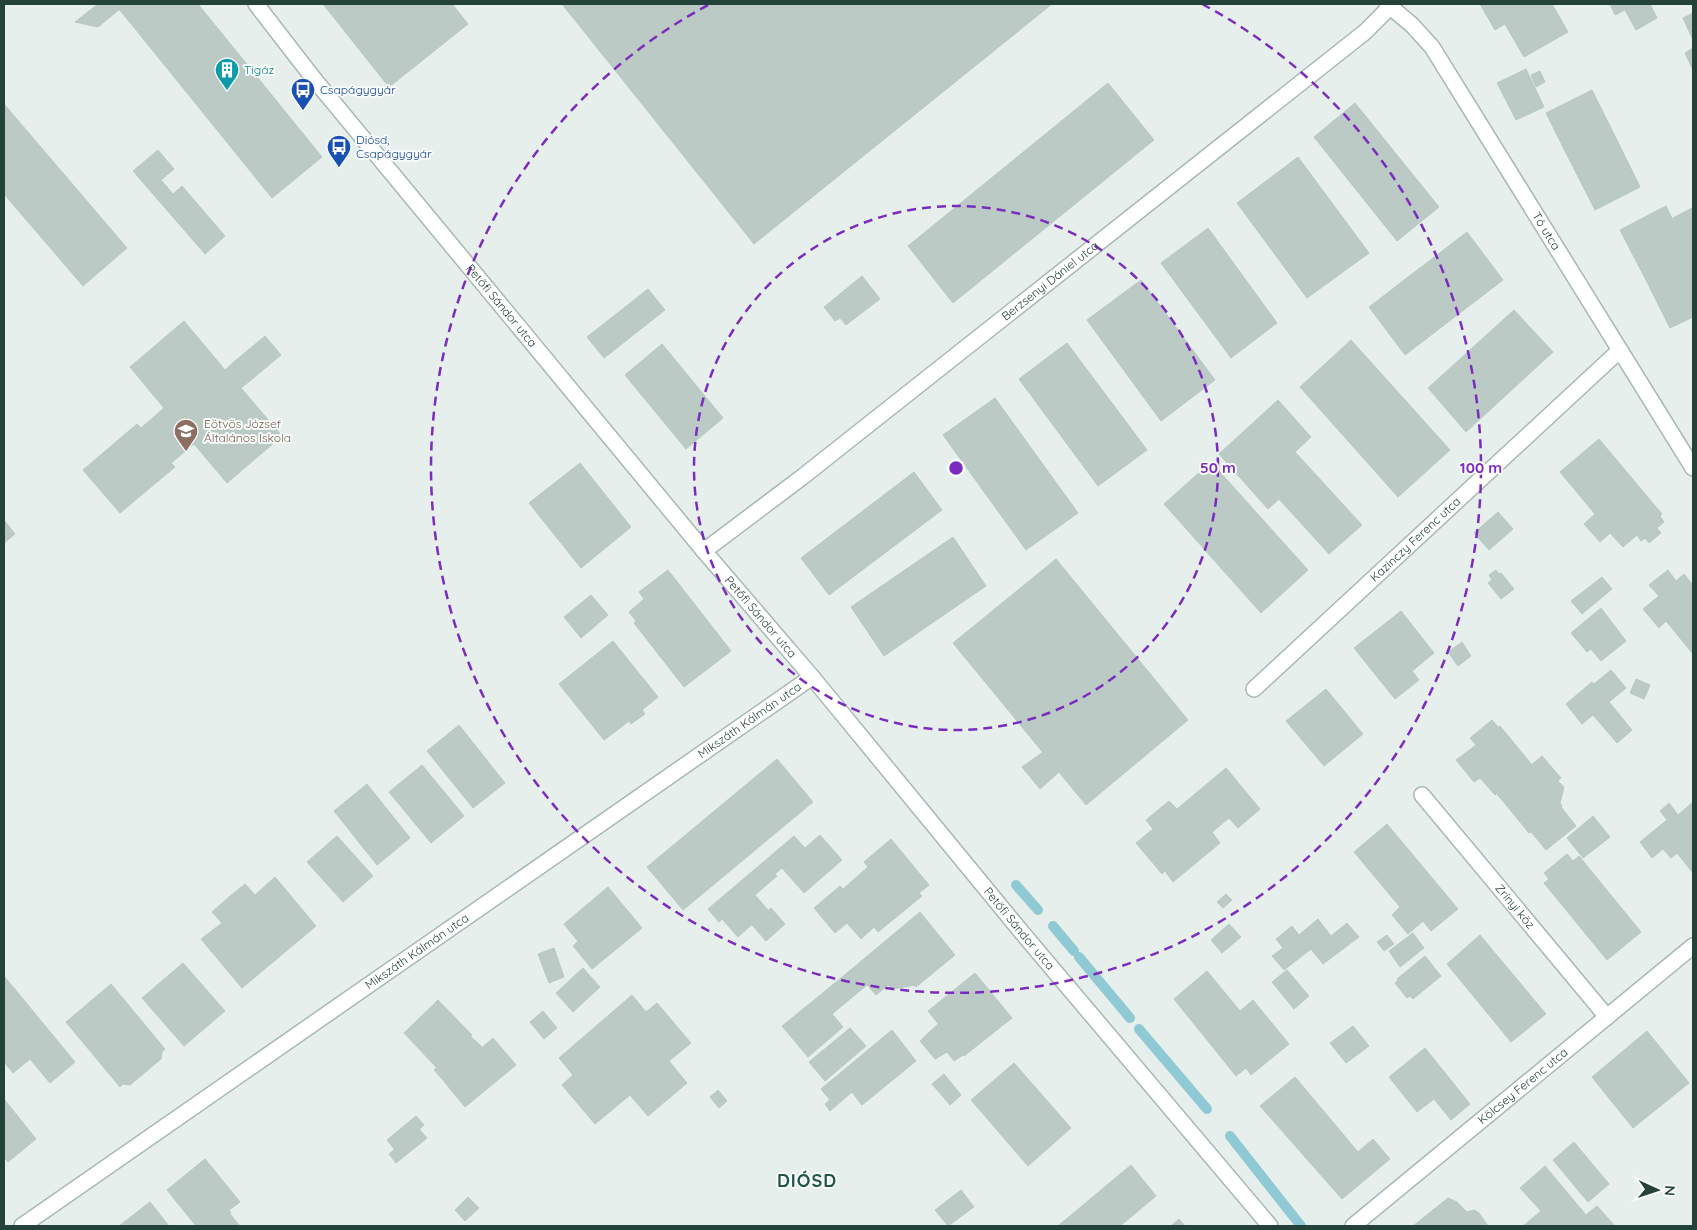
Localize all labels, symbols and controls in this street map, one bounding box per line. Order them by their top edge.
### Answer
building icon: Tigáz [214,57,240,91]
place label: Tigáz [244,62,275,77]
bus stop icon: Csapágygyár [290,77,316,111]
place label: Csapágygyár [320,82,396,97]
place label: Diósd, Csapágygyár [356,132,432,161]
bus stop icon: Diósd, Csapágygyár [326,134,352,168]
street label: Tó utca [1529,209,1564,253]
street label: Berzsenyi Dániel utca [998,238,1101,324]
street label: Petőfi Sándor utca [463,261,540,350]
place label: Eötvös József Általános Iskola [204,416,291,445]
school or university icon: Eötvös József Általános Iskola [173,418,199,452]
text: 50 m [1200,458,1236,477]
text: 100 m [1460,458,1502,477]
centre of rings [947,459,965,477]
street label: Kazinczy Ferenc utca [1367,494,1463,585]
street label: Petőfi Sándor utca [722,573,800,661]
street label: Mikszáth Kálmán utca [695,679,804,761]
street label: Zrínyi köz [1492,881,1538,932]
street label: Petőfi Sándor utca [981,884,1058,973]
street label: Mikszáth Kálmán utca [362,910,471,992]
street label: Kölcsey Ferenc utca [1474,1044,1571,1127]
north arrow [1632,1165,1682,1215]
district label: DIÓSD [777,1169,837,1192]
text: N [1661,1185,1679,1196]

